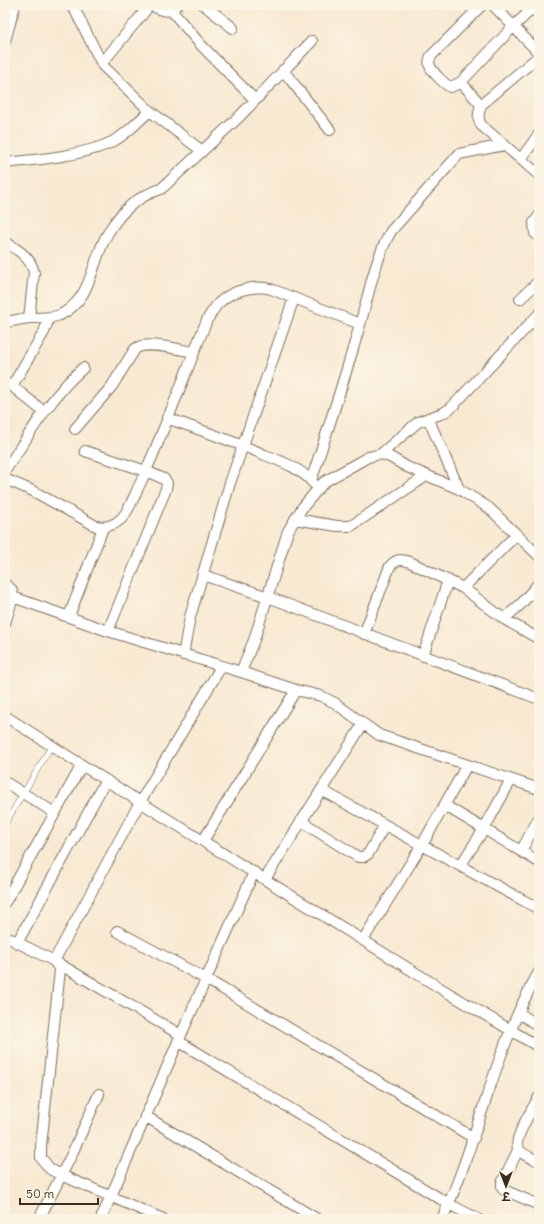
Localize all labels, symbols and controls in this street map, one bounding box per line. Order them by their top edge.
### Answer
north arrow [486,1166,526,1206]
scale bar [20,1180,98,1206]
text: 50 m [26,1186,55,1201]
text: उ [501,1189,511,1203]

